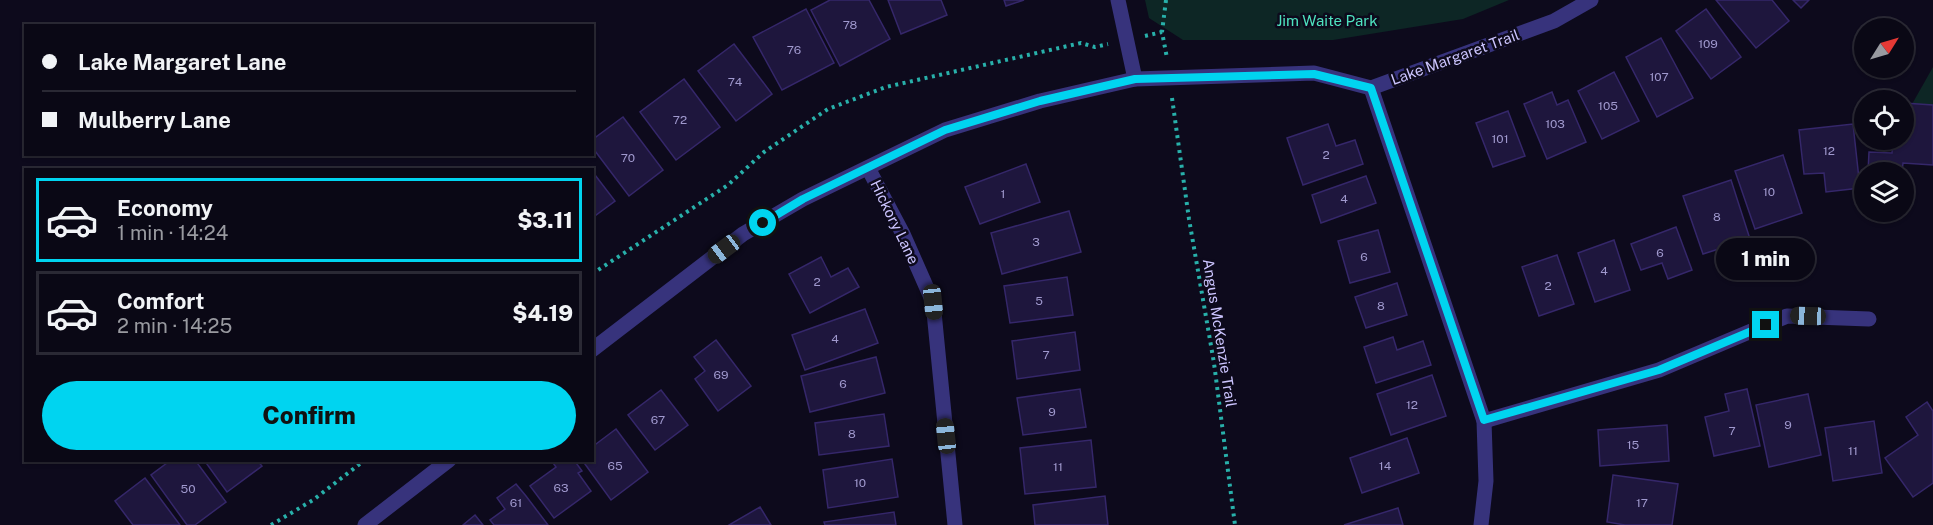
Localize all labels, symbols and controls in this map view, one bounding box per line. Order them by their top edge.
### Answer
park label: Jim Waite Park [1276,12,1378,29]
house number: 78 [843,18,858,32]
north arrow [1854,18,1914,78]
map controls [1854,18,1914,222]
street label: Lake Margaret Trail [1388,26,1522,88]
house number: 109 [1698,37,1718,51]
house number: 76 [787,43,801,57]
text: Lake Margaret Lane [78,49,286,75]
house number: 107 [1649,70,1669,84]
house number: 74 [728,75,743,89]
button: locate [1854,90,1914,150]
house number: 105 [1598,99,1618,113]
text: Mulberry Lane [78,107,231,133]
house number: 72 [673,113,687,127]
house number: 103 [1545,117,1565,131]
house number: 101 [1491,132,1509,146]
house number: 12 [1823,144,1835,158]
house number: 2 [1322,148,1330,162]
house number: 70 [621,151,635,165]
button: layers [1854,162,1914,222]
street label: Hickory Lane [867,177,923,267]
house number: 10 [1763,185,1775,199]
house number: 1 [1001,187,1005,201]
house number: 4 [1340,192,1348,206]
icon: car [45,193,99,247]
text: Economy [117,195,213,221]
text: $3.11 [517,207,573,233]
route start [749,209,776,236]
house number: 8 [1713,210,1721,224]
text: 1 min · 14:24 [117,221,228,245]
car [704,231,744,267]
house number: 3 [1032,235,1040,249]
callout: 1 min [1716,238,1816,280]
house number: 6 [1656,246,1664,260]
text: 1 min [1741,247,1790,271]
house number: 6 [1360,250,1368,264]
street label: Angus McKenzie Trail [1200,258,1240,408]
house number: 4 [1600,264,1608,278]
house number: 2 [813,275,821,289]
house number: 2 [1544,279,1552,293]
car [922,283,944,321]
icon: car [45,286,99,340]
text: Comfort [117,288,204,314]
house number: 5 [1035,294,1043,308]
house number: 8 [1377,299,1385,313]
text: $4.19 [512,300,573,326]
car [1790,306,1826,326]
route end [1752,311,1779,338]
text: 2 min · 14:25 [117,314,232,338]
house number: 4 [831,332,839,346]
house number: 7 [1042,348,1050,362]
house number: 69 [714,368,728,382]
house number: 6 [839,377,847,391]
button: Confirm [42,381,576,450]
house number: 12 [1406,398,1418,412]
house number: 9 [1048,405,1056,419]
house number: 67 [651,413,665,427]
car [935,417,957,455]
house number: 9 [1784,418,1792,432]
house number: 7 [1728,424,1736,438]
house number: 8 [848,427,856,441]
house number: 15 [1627,438,1640,452]
house number: 11 [1848,444,1858,458]
house number: 65 [607,459,623,473]
house number: 14 [1379,459,1392,473]
house number: 11 [1053,460,1063,474]
house number: 10 [854,476,866,490]
house number: 63 [554,481,568,495]
house number: 50 [180,482,196,496]
house number: 61 [510,496,522,510]
house number: 17 [1636,496,1648,510]

